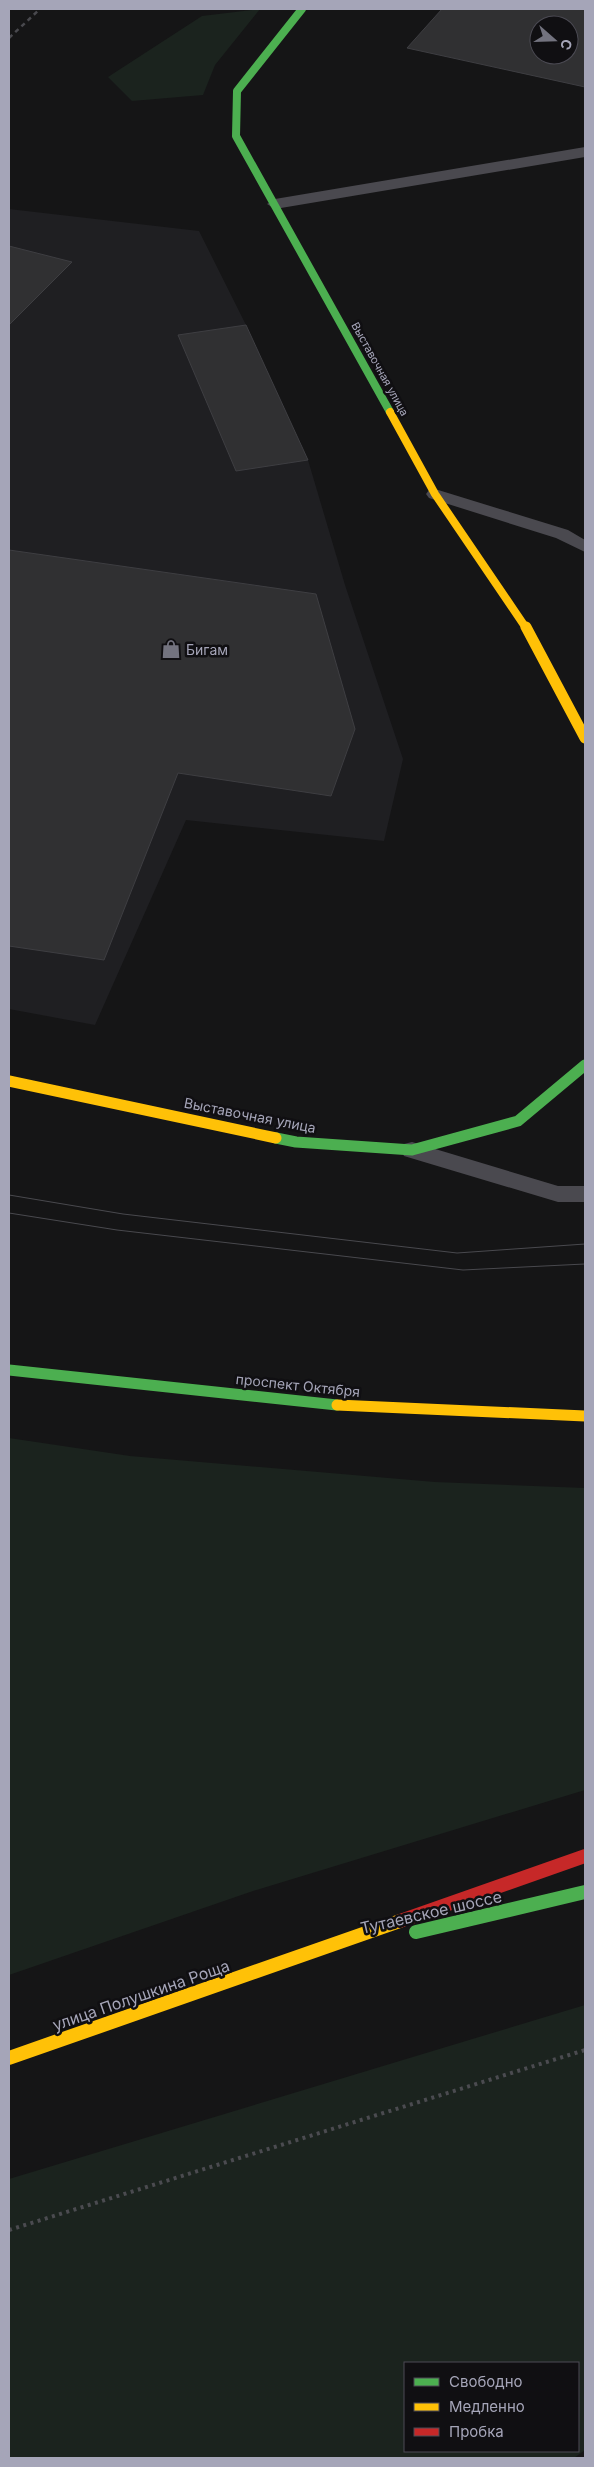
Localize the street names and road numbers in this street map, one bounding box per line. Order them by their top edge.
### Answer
street label: Выставочная улица [348,320,412,418]
street label: Выставочная улица [183,1094,317,1136]
street label: проспект Октября [235,1370,361,1400]
street label: Тутаевское шоссе [358,1886,504,1938]
street label: улица Полушкина Роща [50,1955,232,2035]

